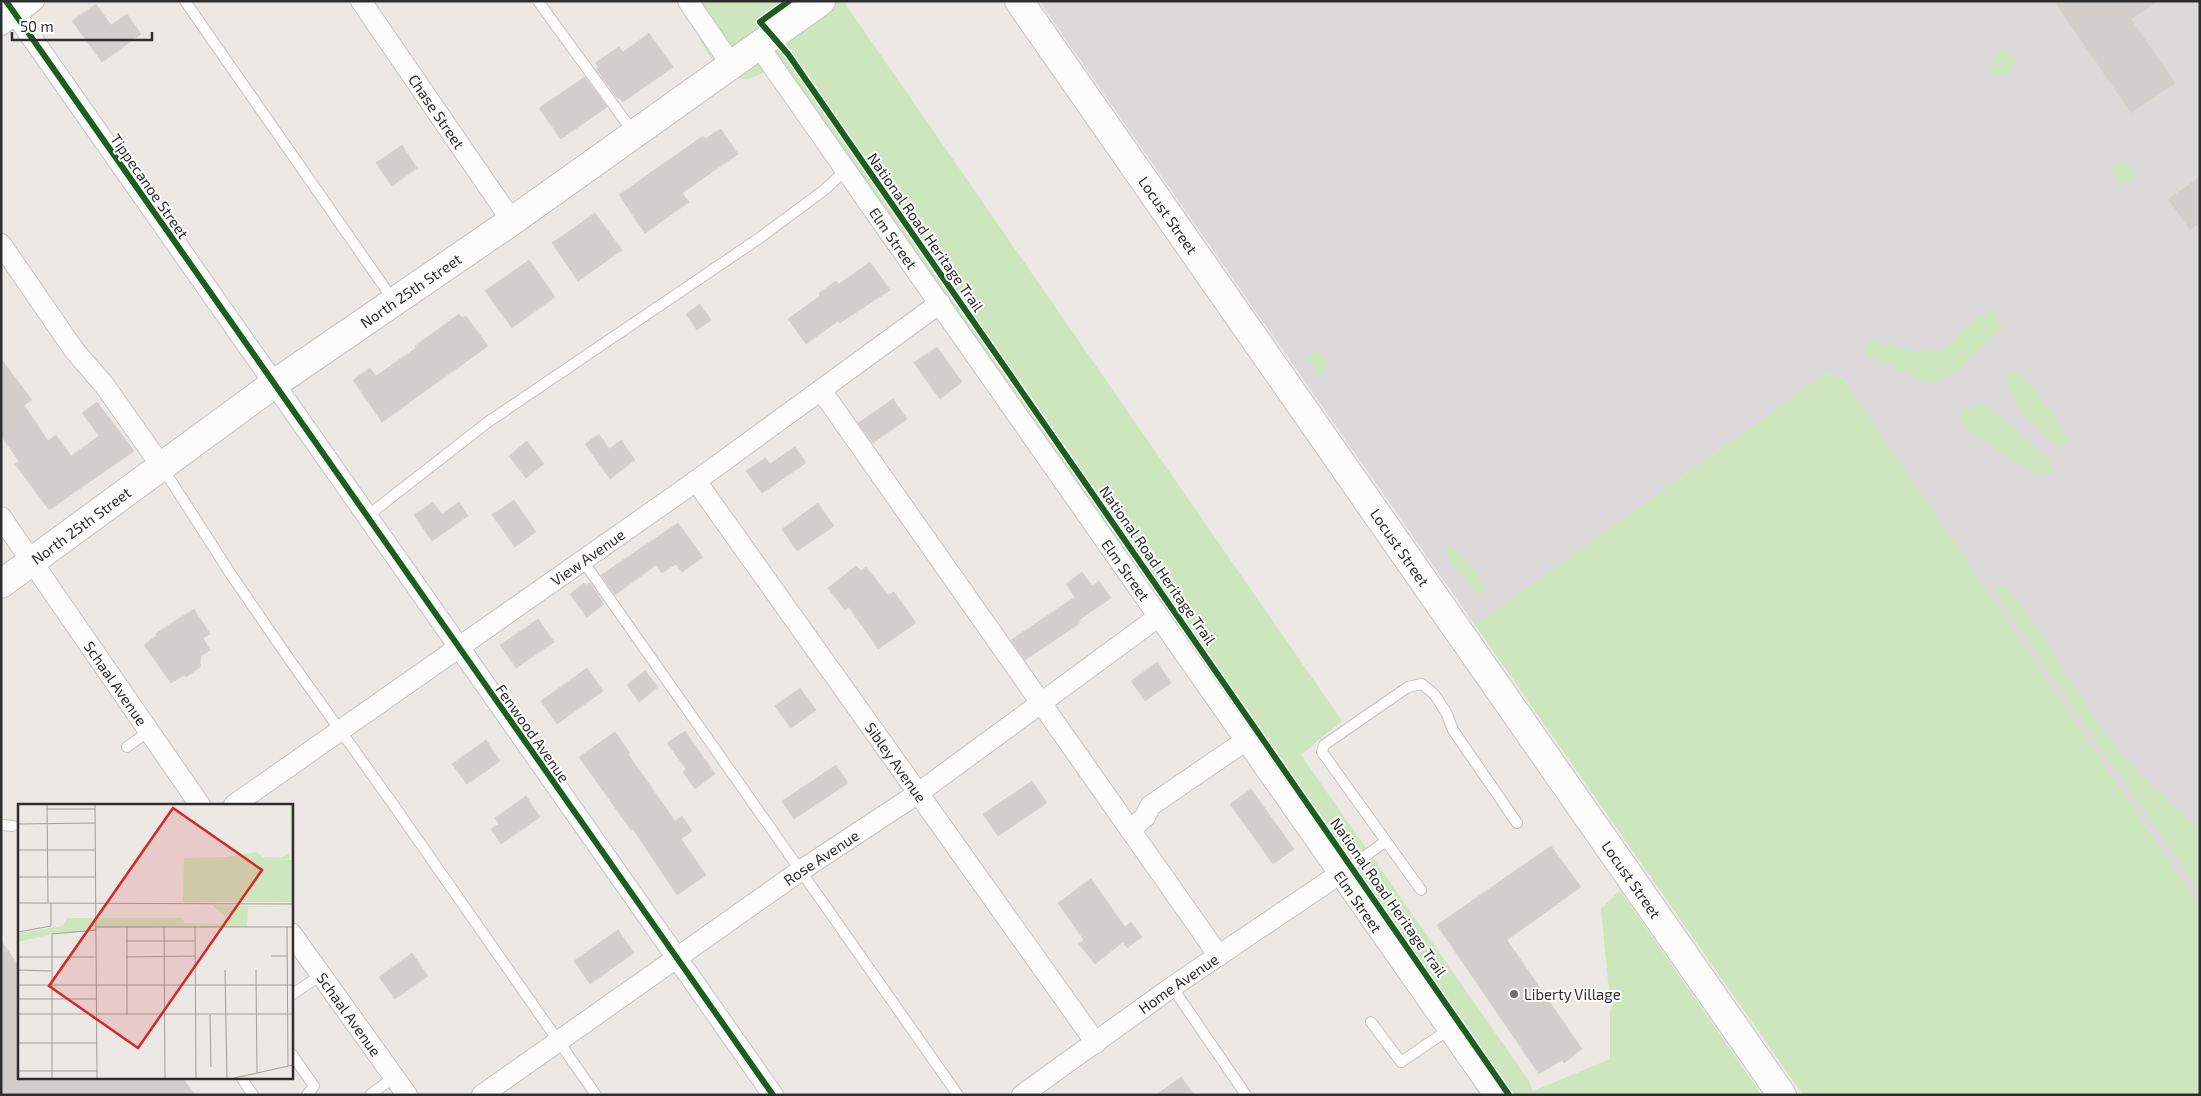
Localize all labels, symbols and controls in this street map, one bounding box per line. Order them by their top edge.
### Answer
scale bar [12,10,152,42]
text: 50 m [20,17,54,35]
street label: Chase Street [405,71,469,152]
street label: Tippecanoe Street [107,130,193,242]
street label: National Road Heritage Trail [864,149,988,315]
street label: Locust Street [1135,173,1202,258]
street label: Elm Street [866,204,921,273]
street label: North 25th Street [356,249,465,331]
street label: National Road Heritage Trail [1096,482,1220,648]
street label: North 25th Street [28,483,134,568]
street label: Locust Street [1367,505,1433,590]
street label: View Avenue [547,525,628,589]
street label: Elm Street [1098,536,1154,604]
street label: Schaal Avenue [80,638,151,729]
street label: Fenwood Avenue [492,680,574,786]
street label: Sibley Avenue [861,719,931,806]
inset map [18,804,292,1078]
street label: National Road Heritage Trail [1327,814,1451,980]
street label: Rose Avenue [780,826,862,889]
street label: Locust Street [1598,837,1665,922]
street label: Elm Street [1331,867,1386,936]
street label: Home Avenue [1135,950,1222,1017]
street label: Schaal Avenue [313,969,385,1060]
place label: Liberty Village [1524,985,1621,1003]
marker: Liberty Village [1508,988,1520,1000]

